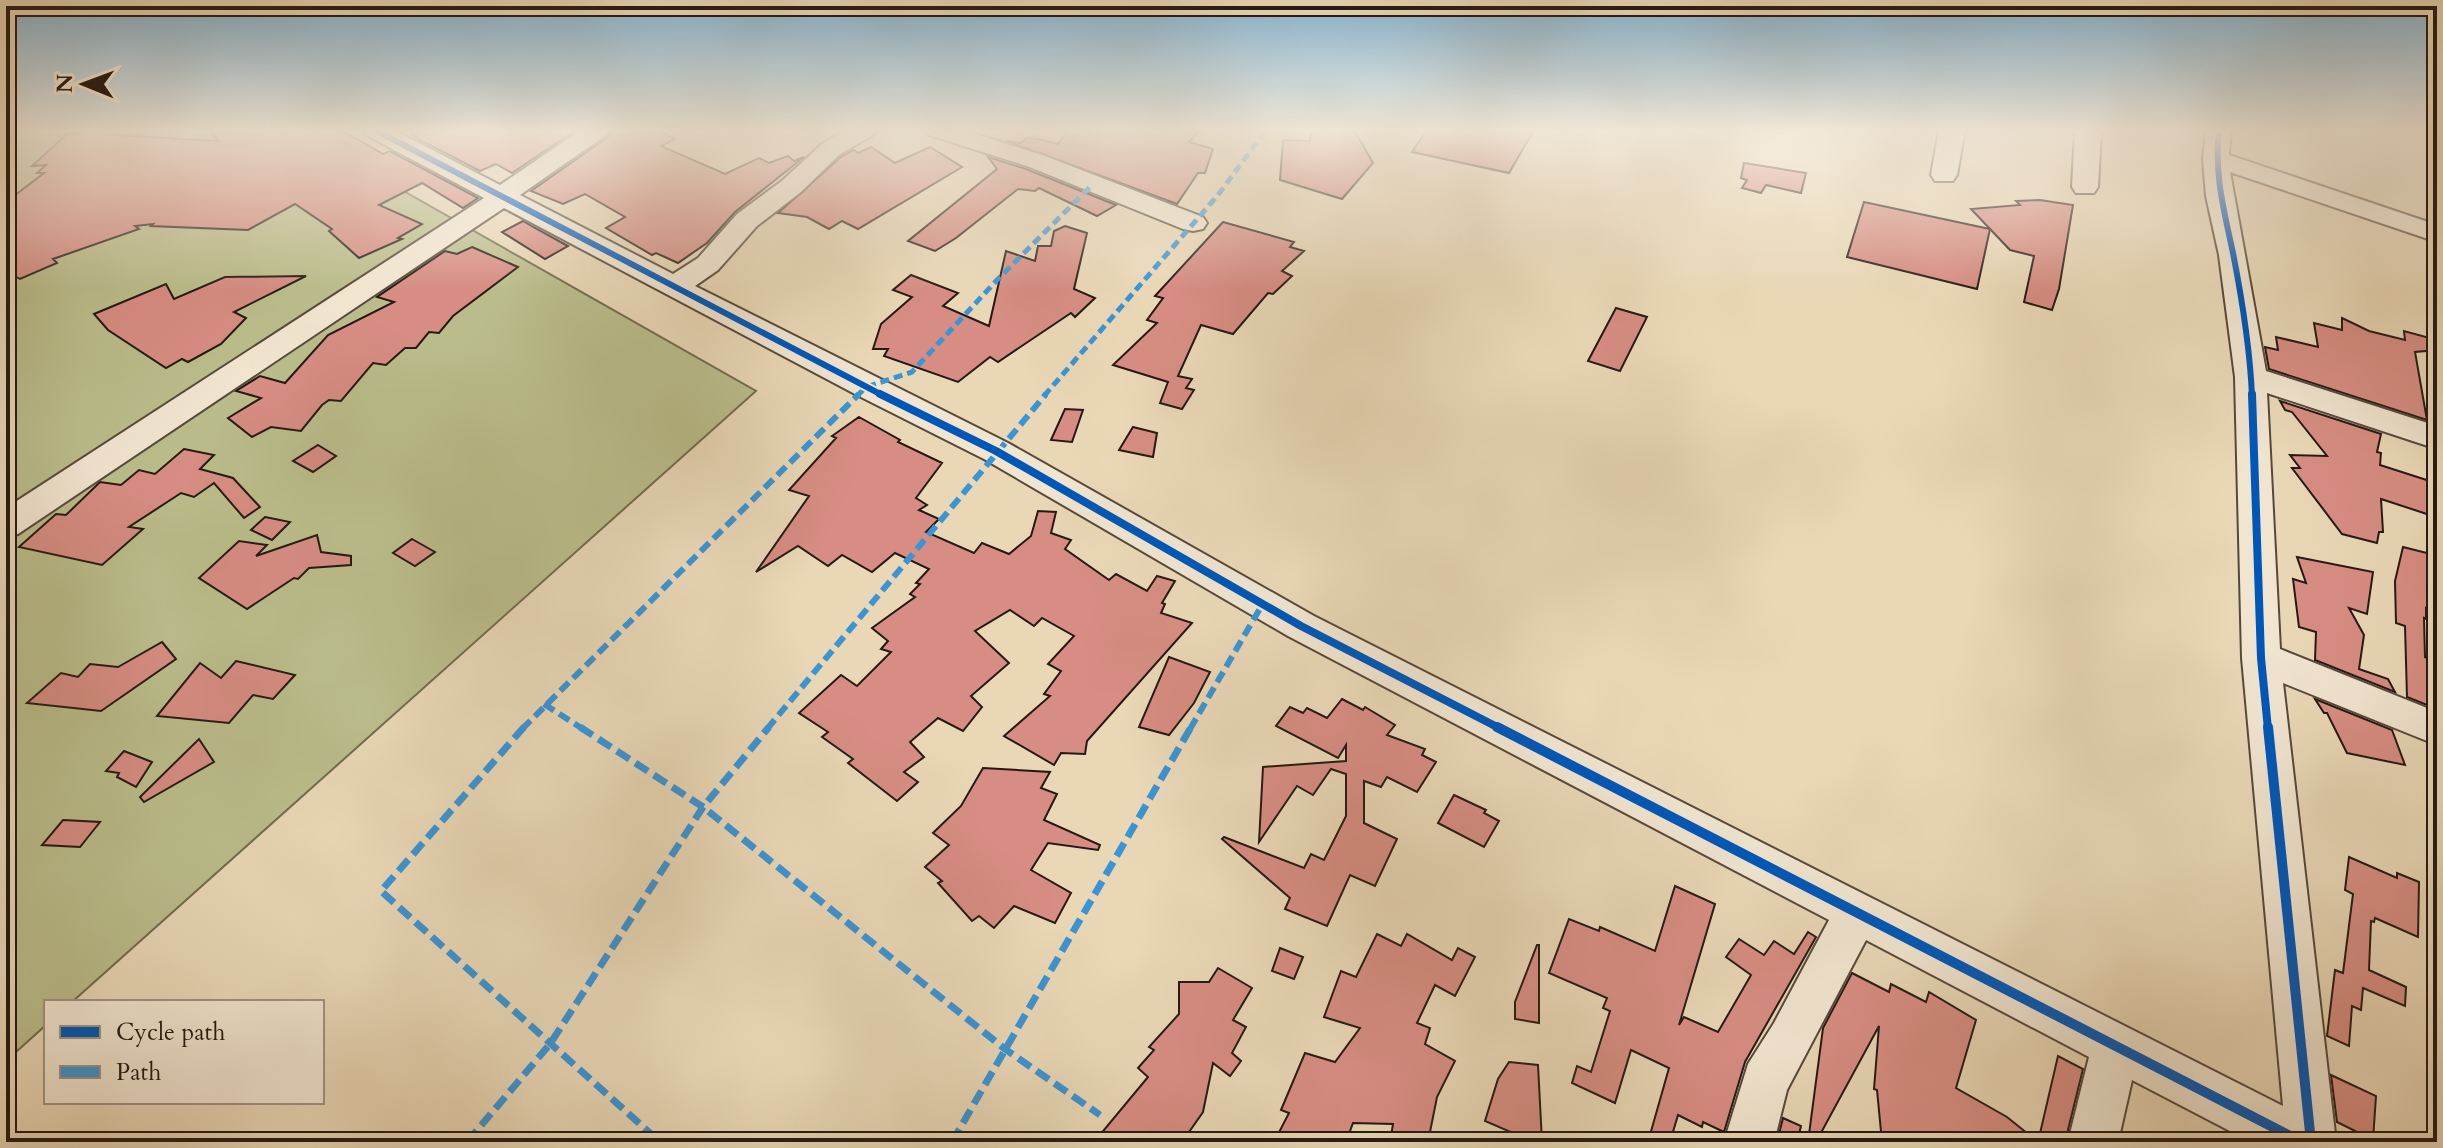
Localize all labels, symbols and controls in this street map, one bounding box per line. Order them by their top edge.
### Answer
north arrow [44,44,124,124]
text: N [50,74,80,93]
legend [44,1000,324,1104]
text: Cycle path [116,1016,225,1049]
text: Path [116,1056,161,1089]

